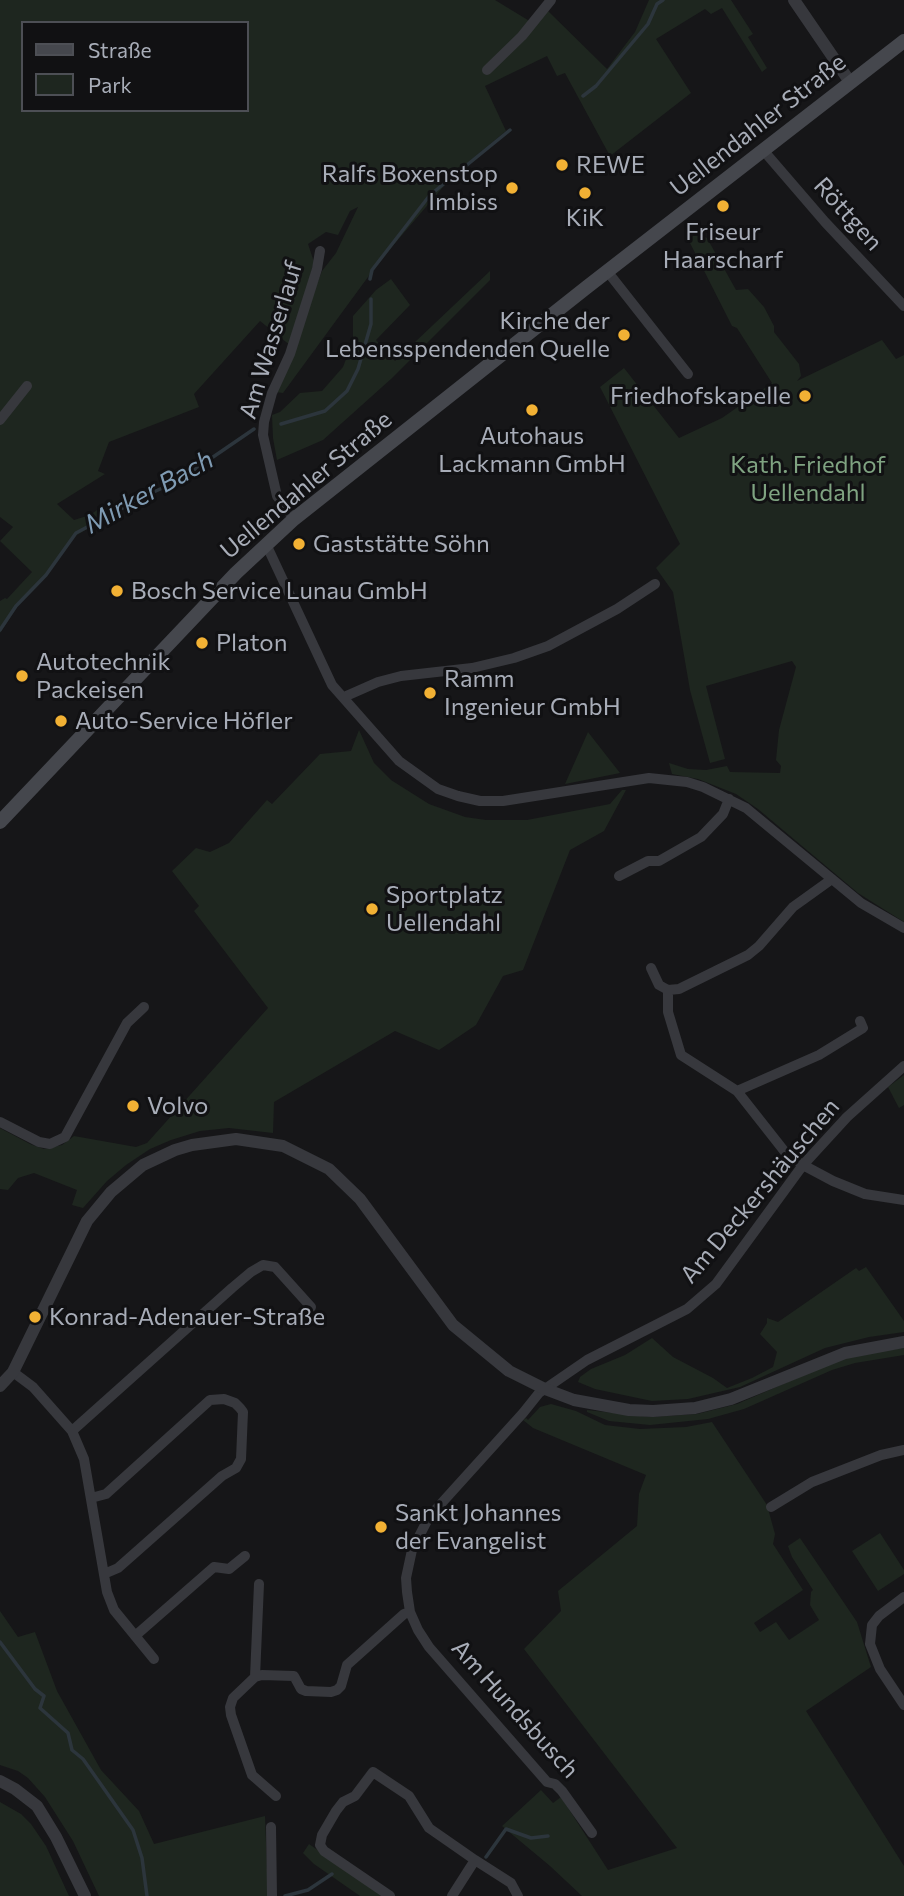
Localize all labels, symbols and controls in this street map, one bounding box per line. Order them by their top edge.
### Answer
legend [21,21,248,112]
text: Straße [88,37,152,62]
street label: Uellendahler Straße [665,48,851,202]
text: Park [88,72,132,97]
place label: REWE [576,151,645,179]
marker: REWE [554,157,570,173]
place label: Ralfs Boxenstop Imbiss [322,160,498,216]
street label: Röttgen [808,172,888,256]
marker: Ralfs Boxenstop Imbiss [504,180,520,196]
marker: KiK [577,185,593,201]
marker: Friseur Haarscharf [715,198,731,214]
place label: KiK [566,204,604,232]
place label: Friseur Haarscharf [663,218,783,274]
street label: Am Wasserlauf [233,258,309,422]
place label: Kirche der Lebensspendenden Quelle [325,307,610,363]
marker: Kirche der Lebensspendenden Quelle [616,327,632,343]
place label: Friedhofskapelle [610,382,791,410]
marker: Friedhofskapelle [797,388,813,404]
marker: Autohaus Lackmann GmbH [524,402,540,418]
street label: Uellendahler Straße [215,405,397,565]
place label: Autohaus Lackmann GmbH [438,422,626,478]
water label: Mirker Bach [79,444,219,540]
park label: Kath. Friedhof Uellendahl [730,451,886,507]
place label: Gaststätte Söhn [313,530,490,558]
marker: Gaststätte Söhn [291,536,307,552]
place label: Bosch Service Lunau GmbH [131,577,428,605]
marker: Bosch Service Lunau GmbH [109,583,125,599]
place label: Platon [216,629,287,657]
marker: Platon [194,635,210,651]
place label: Autotechnik Packeisen [36,648,170,704]
place label: Ramm Ingenieur GmbH [444,665,621,721]
marker: Autotechnik Packeisen [14,668,30,684]
marker: Ramm Ingenieur GmbH [422,685,438,701]
place label: Auto-Service Höfler [75,707,293,735]
marker: Auto-Service Höfler [53,713,69,729]
place label: Sportplatz Uellendahl [386,881,503,937]
marker: Sportplatz Uellendahl [364,901,380,917]
place label: Volvo [147,1092,208,1120]
street label: Am Deckershäuschen [674,1093,846,1289]
marker: Volvo [125,1098,141,1114]
place label: Konrad-Adenauer-Straße [49,1303,325,1331]
marker: Konrad-Adenauer-Straße [27,1309,43,1325]
place label: Sankt Johannes der Evangelist [395,1499,562,1555]
marker: Sankt Johannes der Evangelist [373,1519,389,1535]
street label: Am Hundsbusch [445,1634,585,1784]

